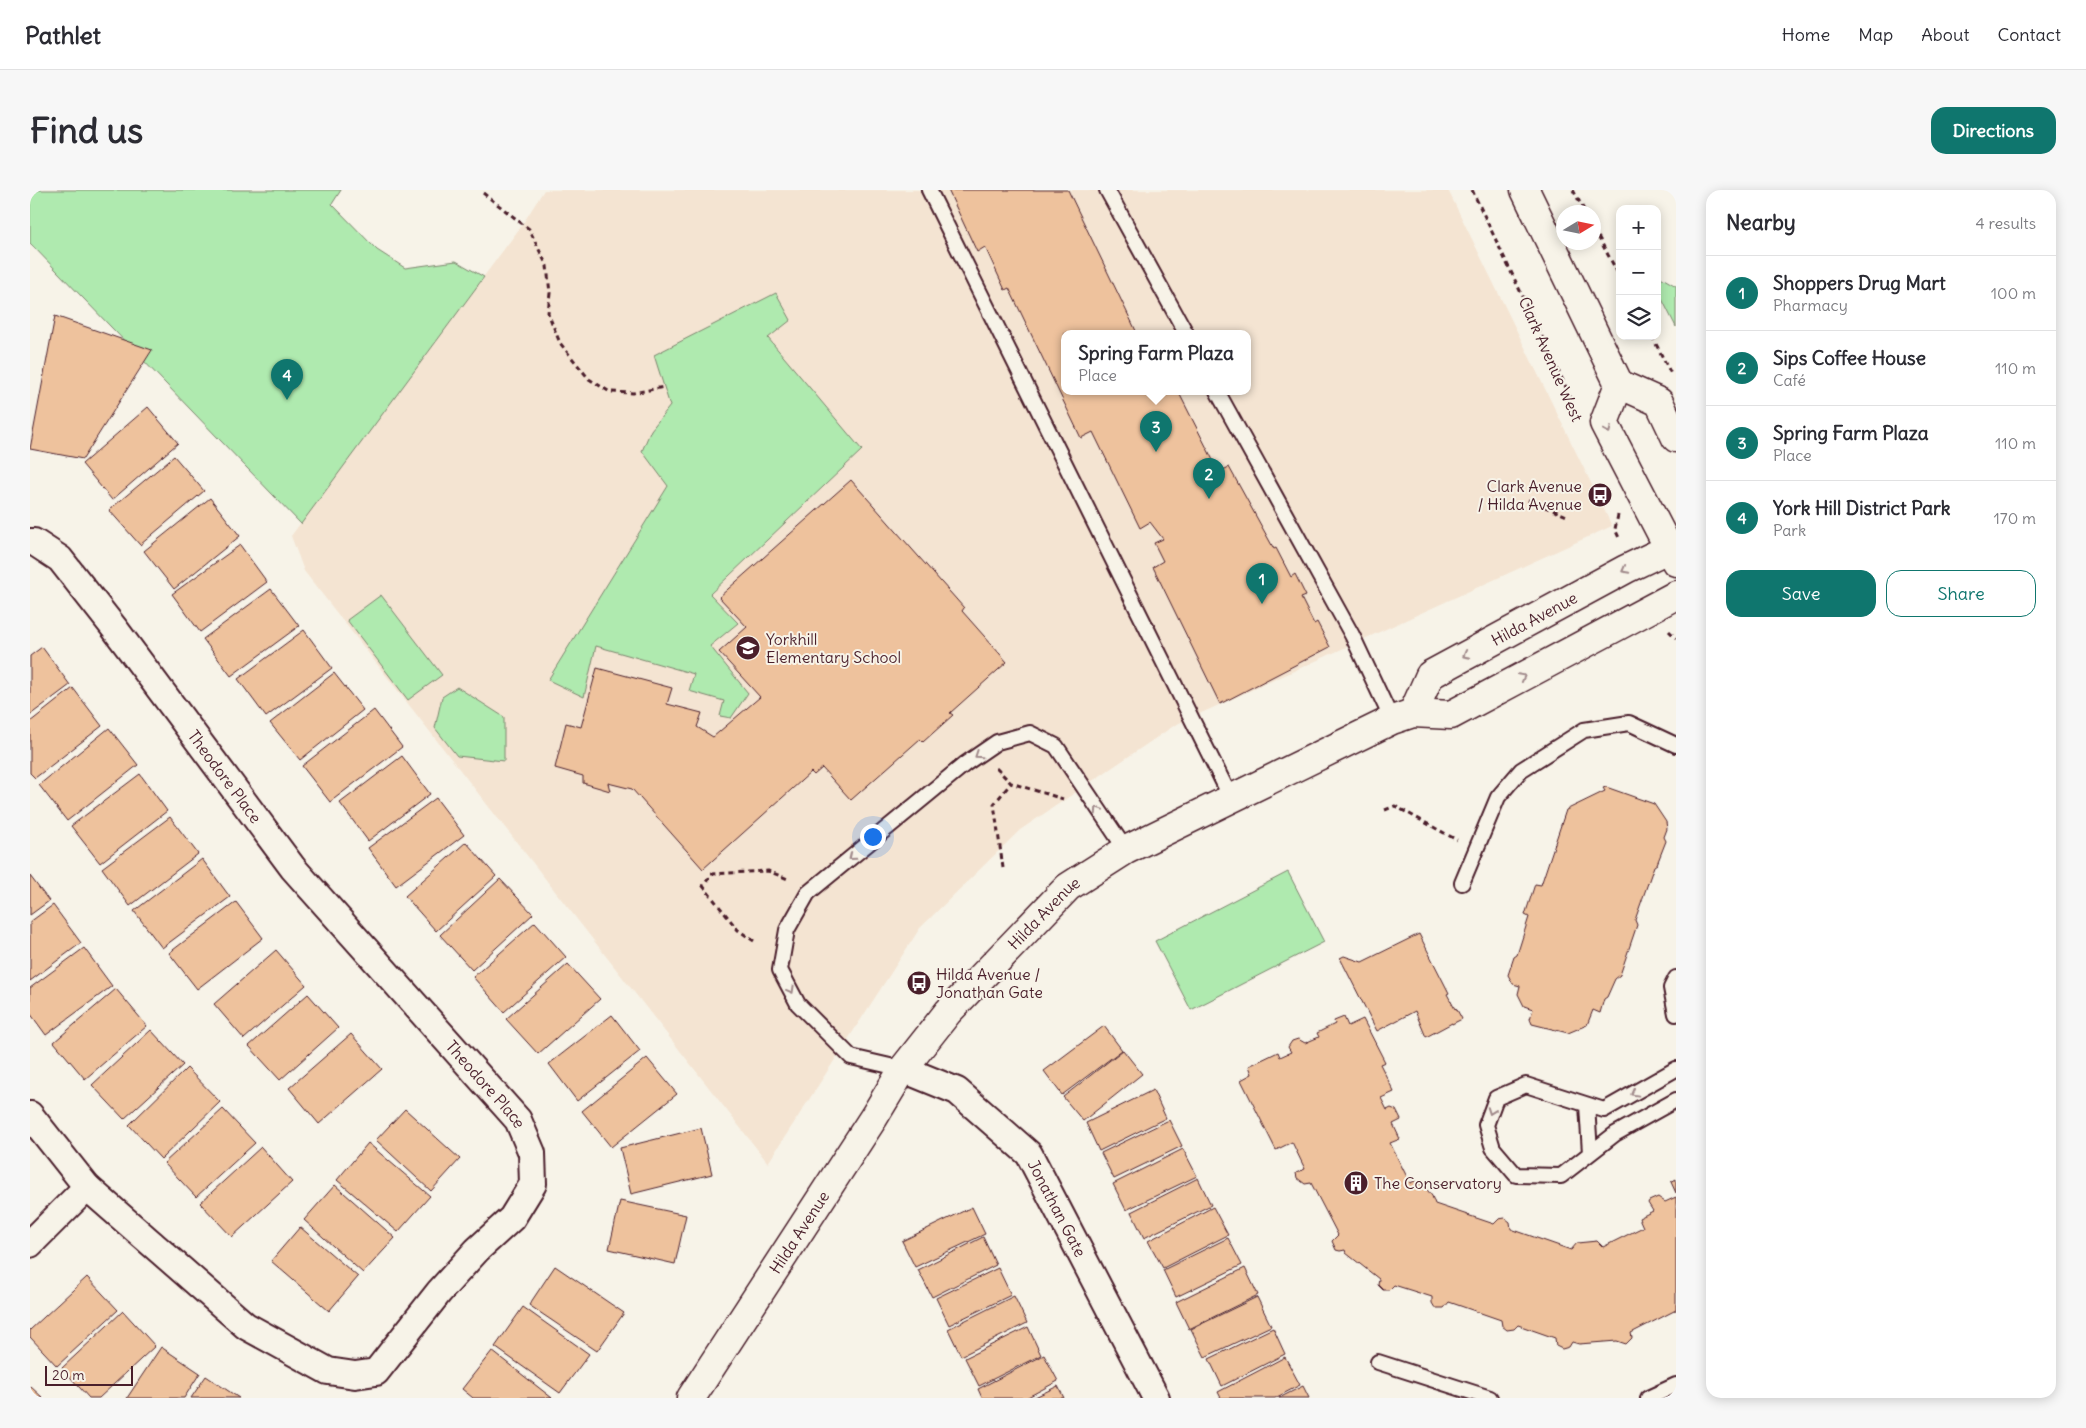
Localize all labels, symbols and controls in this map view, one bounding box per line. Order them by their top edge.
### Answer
text: Pathlet [25,20,101,50]
text: Home [1782,23,1830,46]
text: Map [1858,23,1893,46]
text: About [1921,23,1969,46]
text: Contact [1997,23,2061,46]
button: Directions [1931,107,2056,154]
text: Find us [30,108,143,152]
north arrow [1556,205,1601,250]
map controls [1616,205,1661,340]
button: + [1616,205,1661,250]
text: Nearby [1726,209,1796,236]
text: 4 results [1975,213,2036,233]
button: − [1616,250,1661,295]
text: Shoppers Drug Mart [1773,271,1946,295]
text: 1 [1739,283,1745,303]
text: 100 m [1991,283,2036,303]
street label: Clark Avenue West [1515,294,1588,425]
button: layers [1616,295,1661,340]
text: Pharmacy [1773,295,1848,315]
popup [1061,330,1251,395]
text: Spring Farm Plaza [1078,341,1234,365]
text: Sips Coffee House [1773,346,1926,370]
text: 2 [1738,358,1746,378]
text: 110 m [1995,358,2036,378]
pin: 4 [271,359,303,400]
text: Place [1078,365,1117,385]
text: Café [1773,370,1806,390]
pin: 3 [1140,411,1172,452]
text: Spring Farm Plaza [1773,421,1929,445]
one-way arrow [1601,424,1611,433]
text: 3 [1737,433,1747,453]
text: 110 m [1995,433,2036,453]
text: Place [1773,445,1812,465]
pin: 2 [1193,458,1225,499]
place label: Clark Avenue / Hilda Avenue [1478,476,1582,514]
bus stop icon: Clark Avenue / Hilda Avenue [1587,482,1613,508]
text: York Hill District Park [1773,496,1950,520]
text: 4 [1737,508,1747,528]
text: 170 m [1993,508,2036,528]
text: Park [1773,520,1806,540]
pin: 1 [1246,563,1278,604]
one-way arrow [1621,564,1630,574]
button: Save [1726,570,1876,617]
button: Share [1886,570,2036,617]
street label: Hilda Avenue [1488,587,1581,650]
place label: Yorkhill Elementary School [766,629,901,667]
school or university icon: Yorkhill Elementary School [735,635,761,661]
one-way arrow [1463,649,1472,659]
one-way arrow [1517,673,1526,683]
street label: Theodore Place [184,726,266,827]
one-way arrow [974,749,984,758]
one-way arrow [1095,806,1104,815]
your location [860,824,886,850]
one-way arrow [848,852,857,861]
street label: Hilda Avenue [1004,872,1084,954]
place label: Hilda Avenue / Jonathan Gate [936,964,1043,1002]
bus stop icon: Hilda Avenue / Jonathan Gate [906,970,932,996]
one-way arrow [785,985,795,994]
street label: Theodore Place [442,1036,530,1131]
one-way arrow [1630,1087,1639,1097]
one-way arrow [1487,1106,1497,1115]
street label: Jonathan Gate [1024,1156,1091,1260]
building icon: The Conservatory [1343,1170,1369,1196]
place label: The Conservatory [1374,1173,1502,1193]
street label: Hilda Avenue [765,1187,833,1277]
scale bar [45,1363,132,1386]
text: 20 m [52,1366,85,1384]

